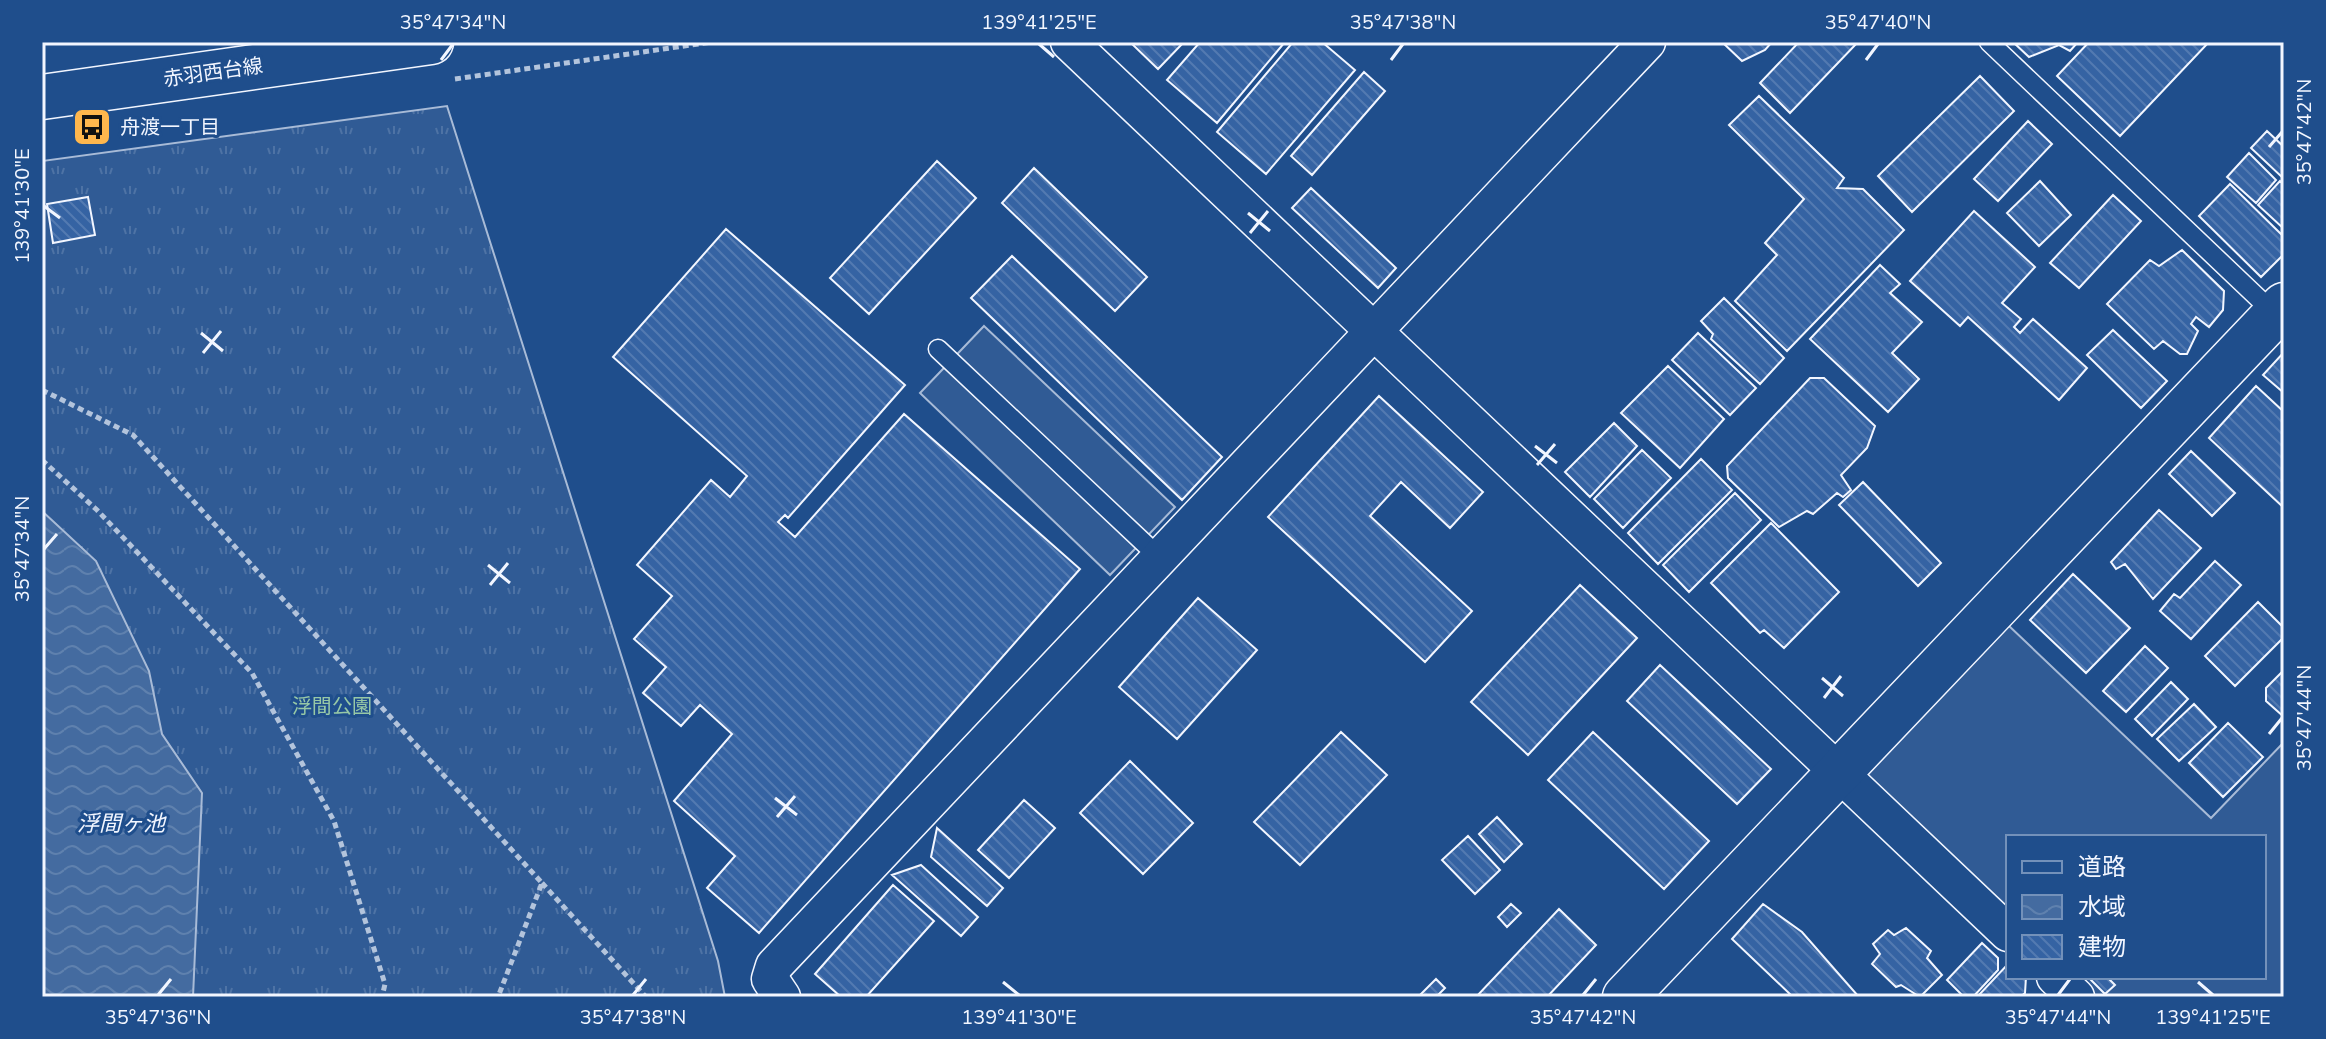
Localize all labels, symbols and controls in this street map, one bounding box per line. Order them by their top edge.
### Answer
text: 35°47'34"N [400,9,506,36]
text: 139°41'25"E [981,9,1097,36]
text: 35°47'38"N [1350,9,1456,36]
text: 35°47'40"N [1825,9,1931,36]
street label: 赤羽西台線 [162,52,264,93]
text: 35°47'42"N [2291,79,2318,185]
bus stop icon: 舟渡一丁目 [71,106,113,148]
place label: 舟渡一丁目 [120,114,220,141]
text: 139°41'30"E [9,148,36,264]
text: 35°47'34"N [9,496,36,602]
text: 35°47'44"N [2291,665,2318,771]
park label: 浮間公園 [292,693,372,720]
water label: 浮間ヶ池 [77,809,167,839]
legend [2006,835,2266,979]
text: 道路 [2078,851,2126,883]
text: 水域 [2078,891,2126,923]
text: 建物 [2078,931,2126,963]
text: 35°47'36"N [105,1004,211,1031]
text: 35°47'38"N [580,1004,686,1031]
text: 139°41'30"E [961,1004,1077,1031]
text: 35°47'42"N [1530,1004,1636,1031]
text: 35°47'44"N [2005,1004,2111,1031]
text: 139°41'25"E [2155,1004,2271,1031]

